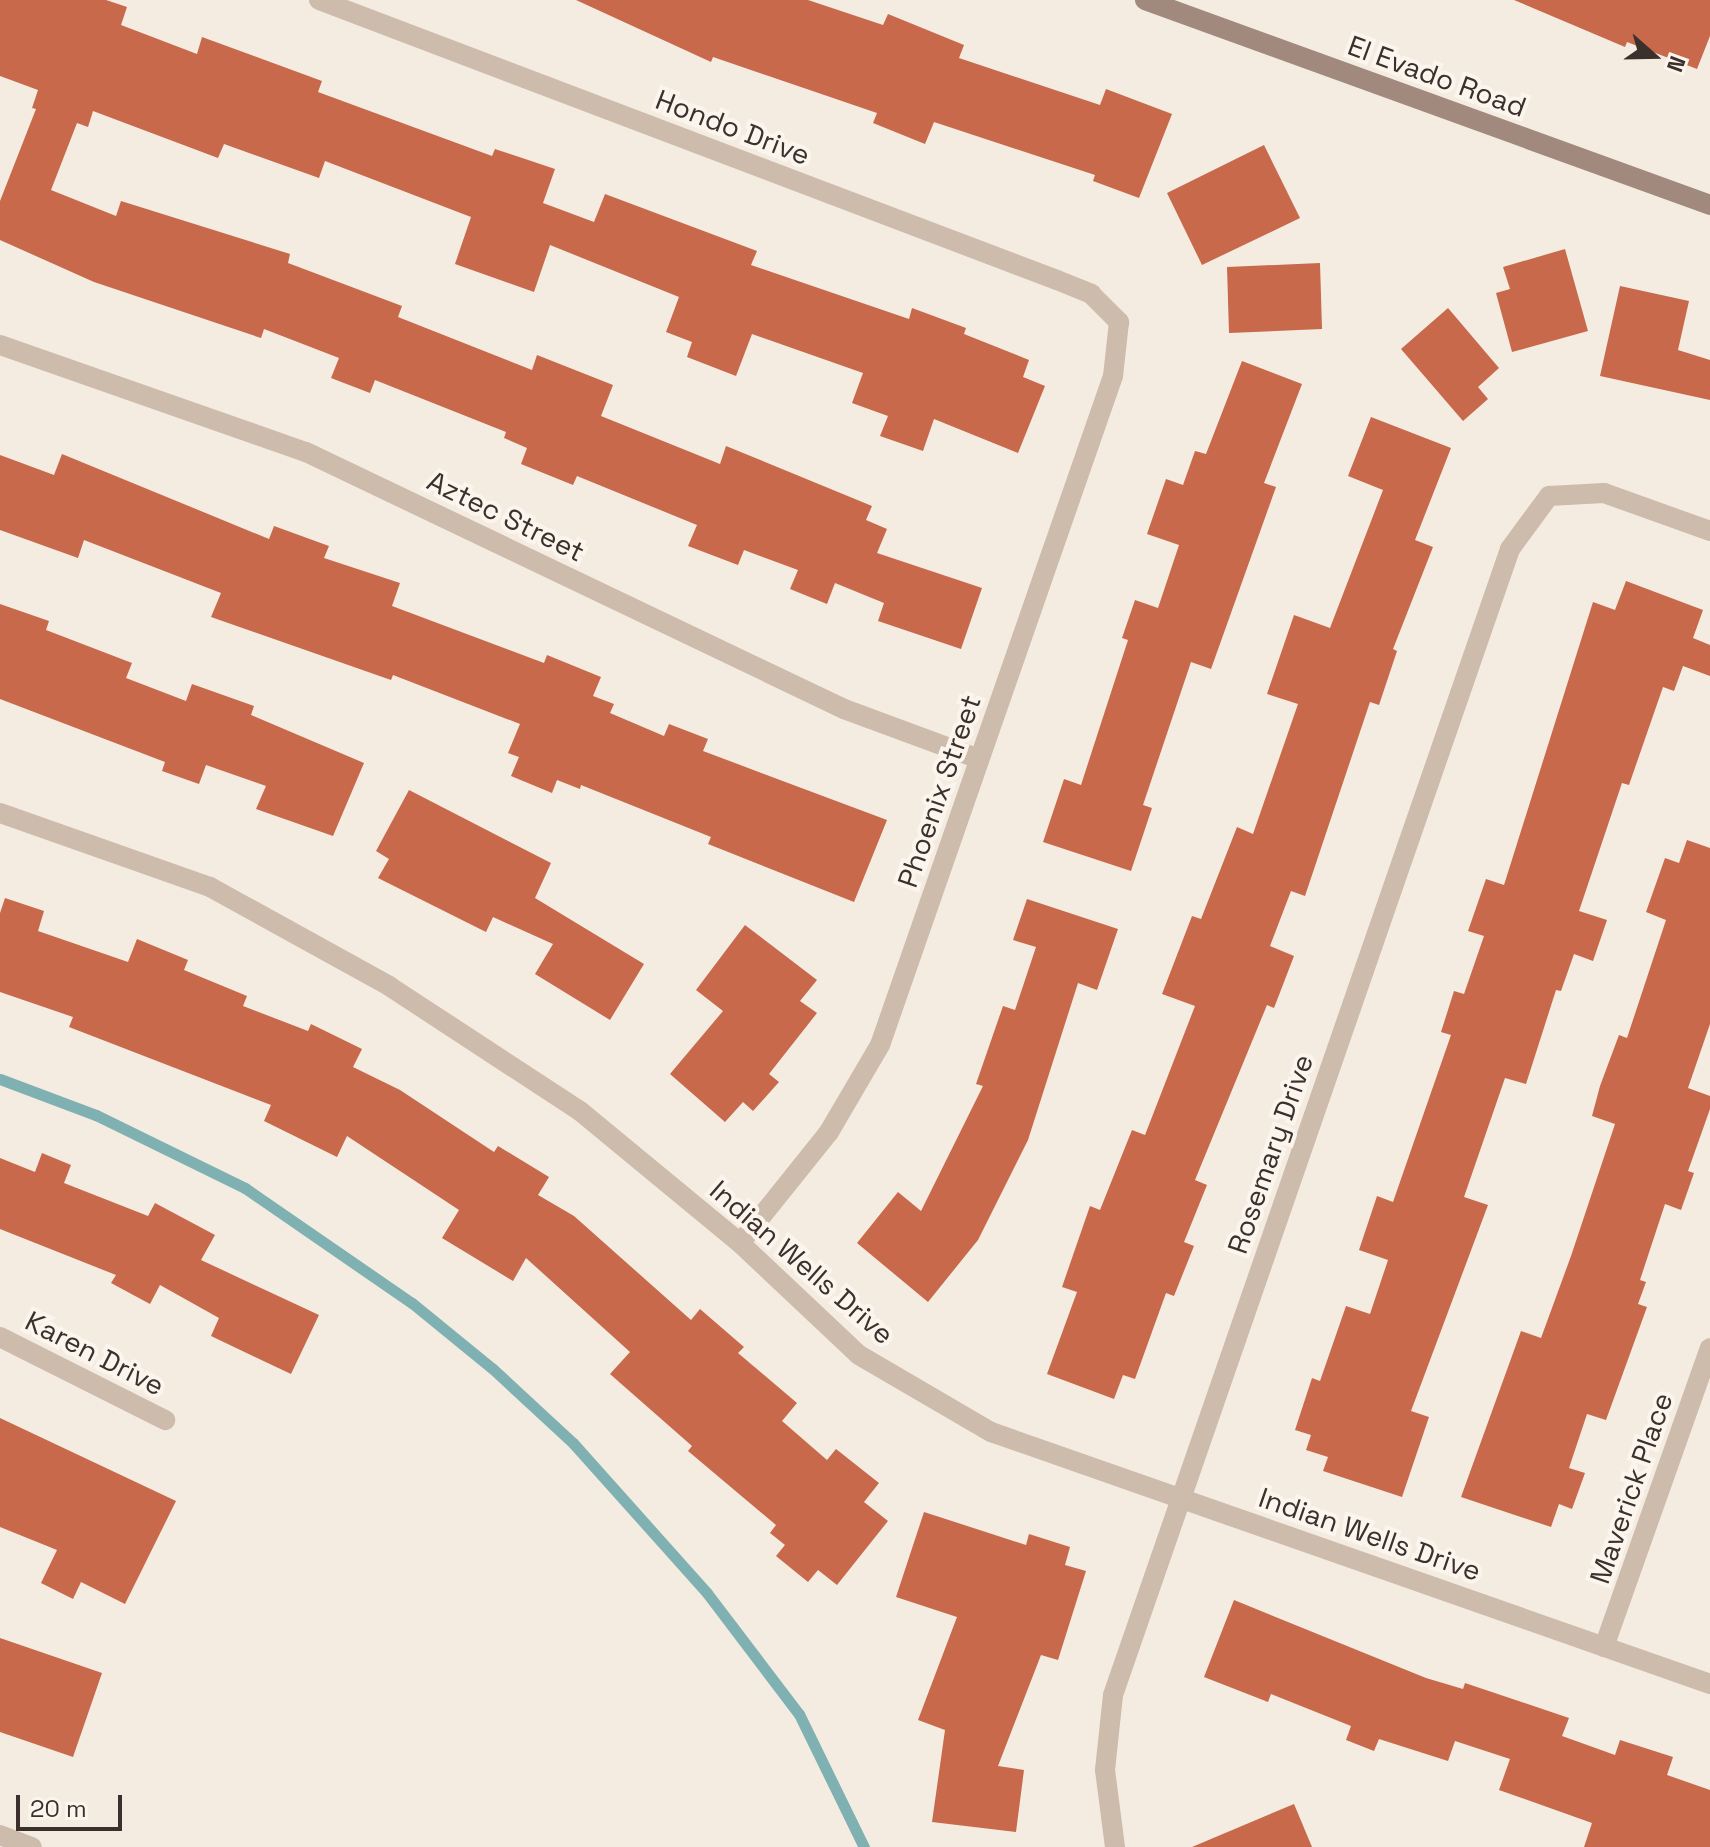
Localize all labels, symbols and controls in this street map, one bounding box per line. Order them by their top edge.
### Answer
north arrow [1614,16,1694,96]
street label: El Evado Road [1343,28,1531,124]
text: N [1661,52,1692,76]
street label: Hondo Drive [651,82,815,172]
street label: Aztec Street [422,463,590,569]
street label: Phoenix Street [890,690,988,892]
street label: Rosemary Drive [1220,1050,1320,1258]
street label: Indian Wells Drive [703,1173,901,1351]
street label: Karen Drive [20,1304,170,1402]
street label: Maverick Place [1583,1388,1679,1588]
street label: Indian Wells Drive [1254,1480,1486,1588]
scale bar [20,1779,126,1829]
text: 20 m [30,1793,87,1824]

